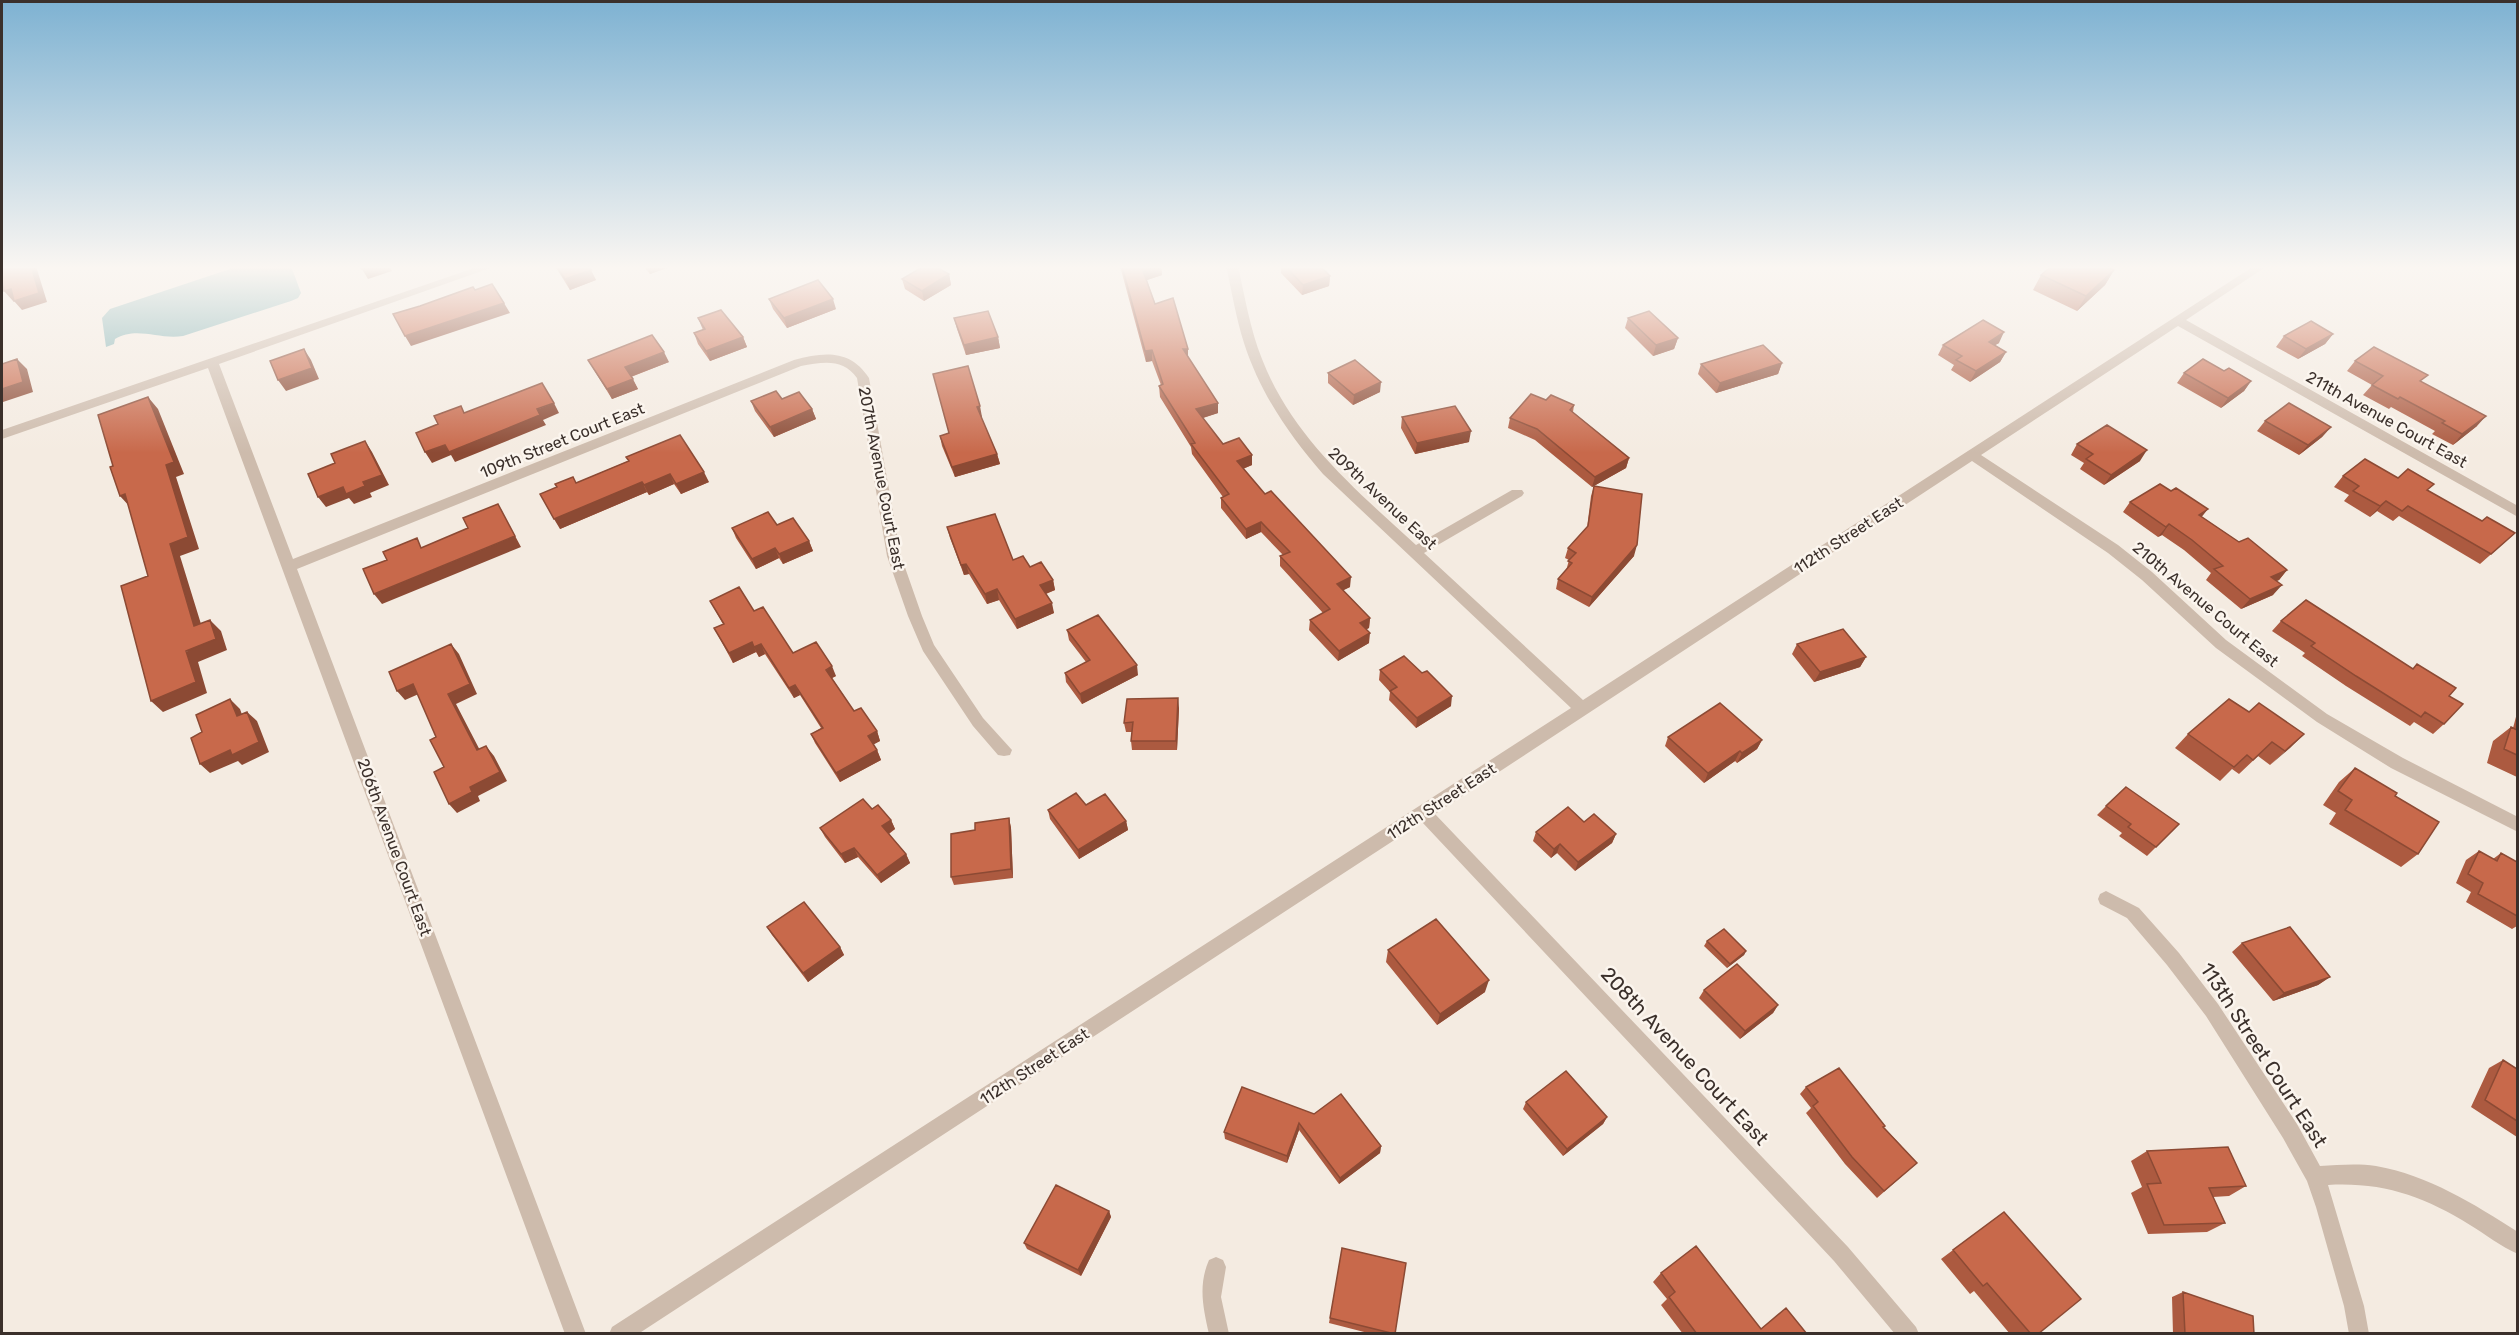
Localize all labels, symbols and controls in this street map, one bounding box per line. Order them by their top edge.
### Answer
street label: 211th Avenue Court East [2303,367,2471,472]
street label: 207th Avenue Court East [854,385,909,571]
street label: 109th Street Court East [477,399,647,482]
street label: 209th Avenue East [1324,443,1441,554]
street label: 112th Street East [1790,493,1906,578]
street label: 210th Avenue Court East [2129,538,2282,671]
street label: 206th Avenue Court East [354,756,435,938]
street label: 112th Street East [1383,759,1499,844]
street label: 113th Street Court East [2195,958,2333,1152]
street label: 208th Avenue Court East [1596,962,1774,1150]
street label: 112th Street East [976,1024,1092,1109]

